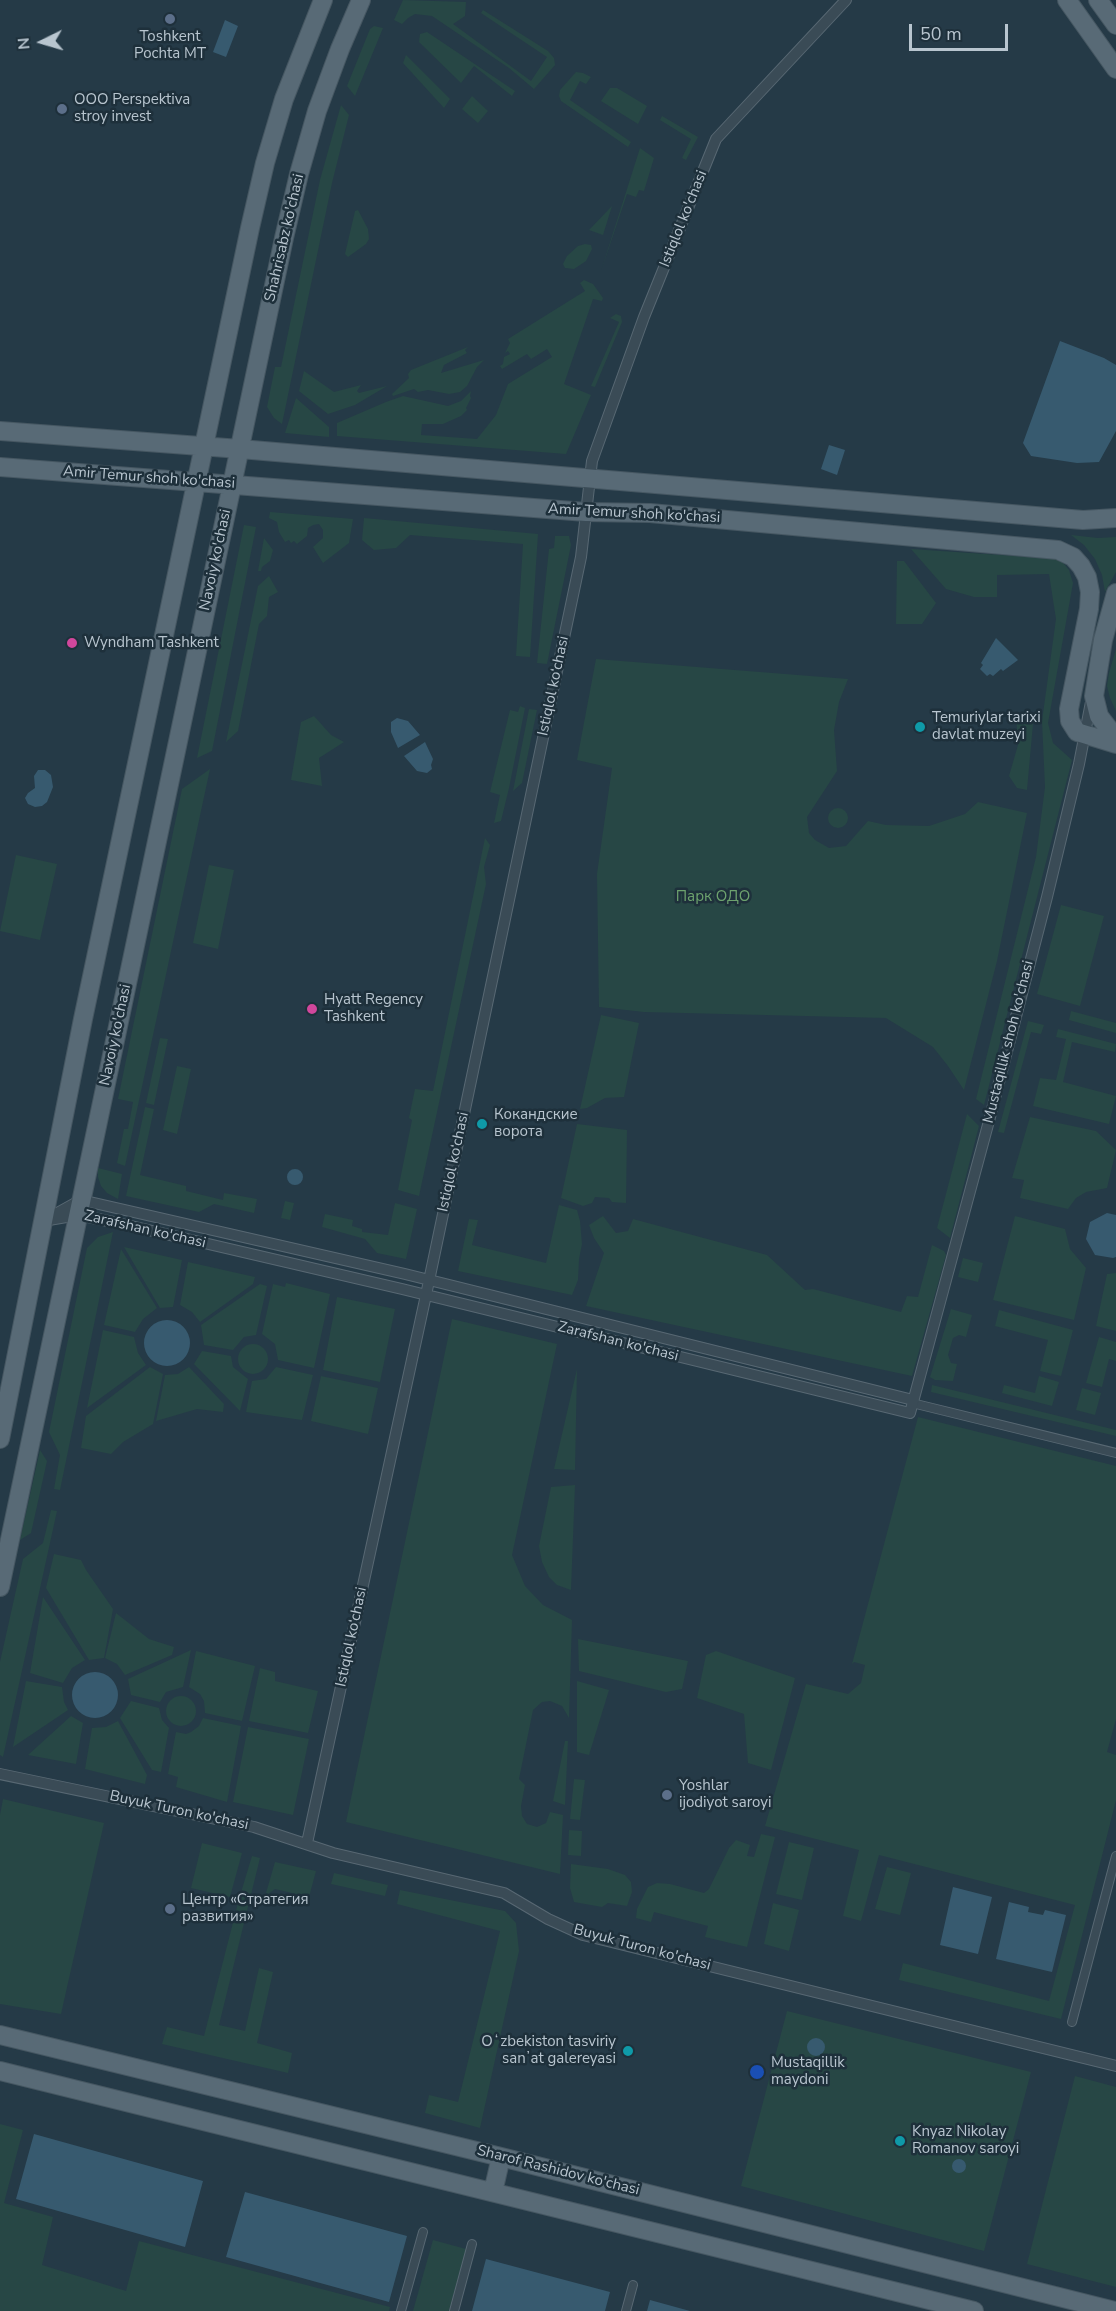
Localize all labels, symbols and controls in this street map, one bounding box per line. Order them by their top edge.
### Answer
north arrow [12,12,72,72]
marker: Toshkent Pochta MT [163,12,177,26]
scale bar [912,12,1011,50]
text: 50 m [920,22,962,46]
place label: Toshkent Pochta MT [134,28,206,63]
text: N [13,37,36,50]
place label: ООО Perspektiva stroy invest [74,91,190,126]
marker: ООО Perspektiva stroy invest [55,102,69,116]
street label: Istiqlol ko'chasi [656,168,712,270]
street label: Shahrisabz ko'chasi [262,172,308,304]
street label: Amir Temur shoh ko'chasi [62,463,236,493]
street label: Amir Temur shoh ko'chasi [547,501,721,527]
street label: Navoiy ko'chasi [196,508,236,612]
place label: Wyndham Tashkent [84,634,219,652]
street label: Istiqlol ko‘chasi [535,634,573,738]
marker: Wyndham Tashkent [65,636,79,650]
place label: Temuriylar tarixi davlat muzeyi [932,709,1041,744]
marker: Temuriylar tarixi davlat muzeyi [913,720,927,734]
park label: Парк ОДО [676,888,750,906]
street label: Mustaqillik shoh ko'chasi [980,959,1038,1125]
street label: Navoiy ko'chasi [96,983,136,1087]
place label: Hyatt Regency Tashkent [324,991,423,1026]
marker: Hyatt Regency Tashkent [305,1002,319,1016]
place label: Кокандские ворота [494,1106,578,1141]
street label: Istiqlol ko‘chasi [435,1110,473,1214]
marker: Кокандские ворота [475,1117,489,1131]
street label: Zarafshan ko'chasi [83,1207,207,1253]
street label: Zarafshan ko'chasi [556,1318,680,1366]
street label: Istiqlol ko‘chasi [333,1585,371,1689]
place label: Yoshlar ijodiyot saroyi [679,1777,771,1812]
street label: Buyuk Turon ko'chasi [108,1787,250,1835]
marker: Yoshlar ijodiyot saroyi [660,1788,674,1802]
place label: Центр «Стратегия развития» [182,1891,309,1926]
marker: Центр «Стратегия развития» [163,1902,177,1916]
street label: Buyuk Turon ko'chasi [571,1921,713,1975]
place label: Oʻzbekiston tasviriy sanʼat galereyasi [481,2033,616,2068]
marker: Oʻzbekiston tasviriy sanʼat galereyasi [621,2044,635,2058]
place label: Mustaqillik maydoni [771,2054,845,2089]
marker: Mustaqillik maydoni [748,2063,766,2081]
place label: Knyaz Nikolay Romanov saroyi [912,2123,1019,2158]
marker: Knyaz Nikolay Romanov saroyi [893,2134,907,2148]
street label: Sharof Rashidov ko'chasi [475,2142,641,2200]

